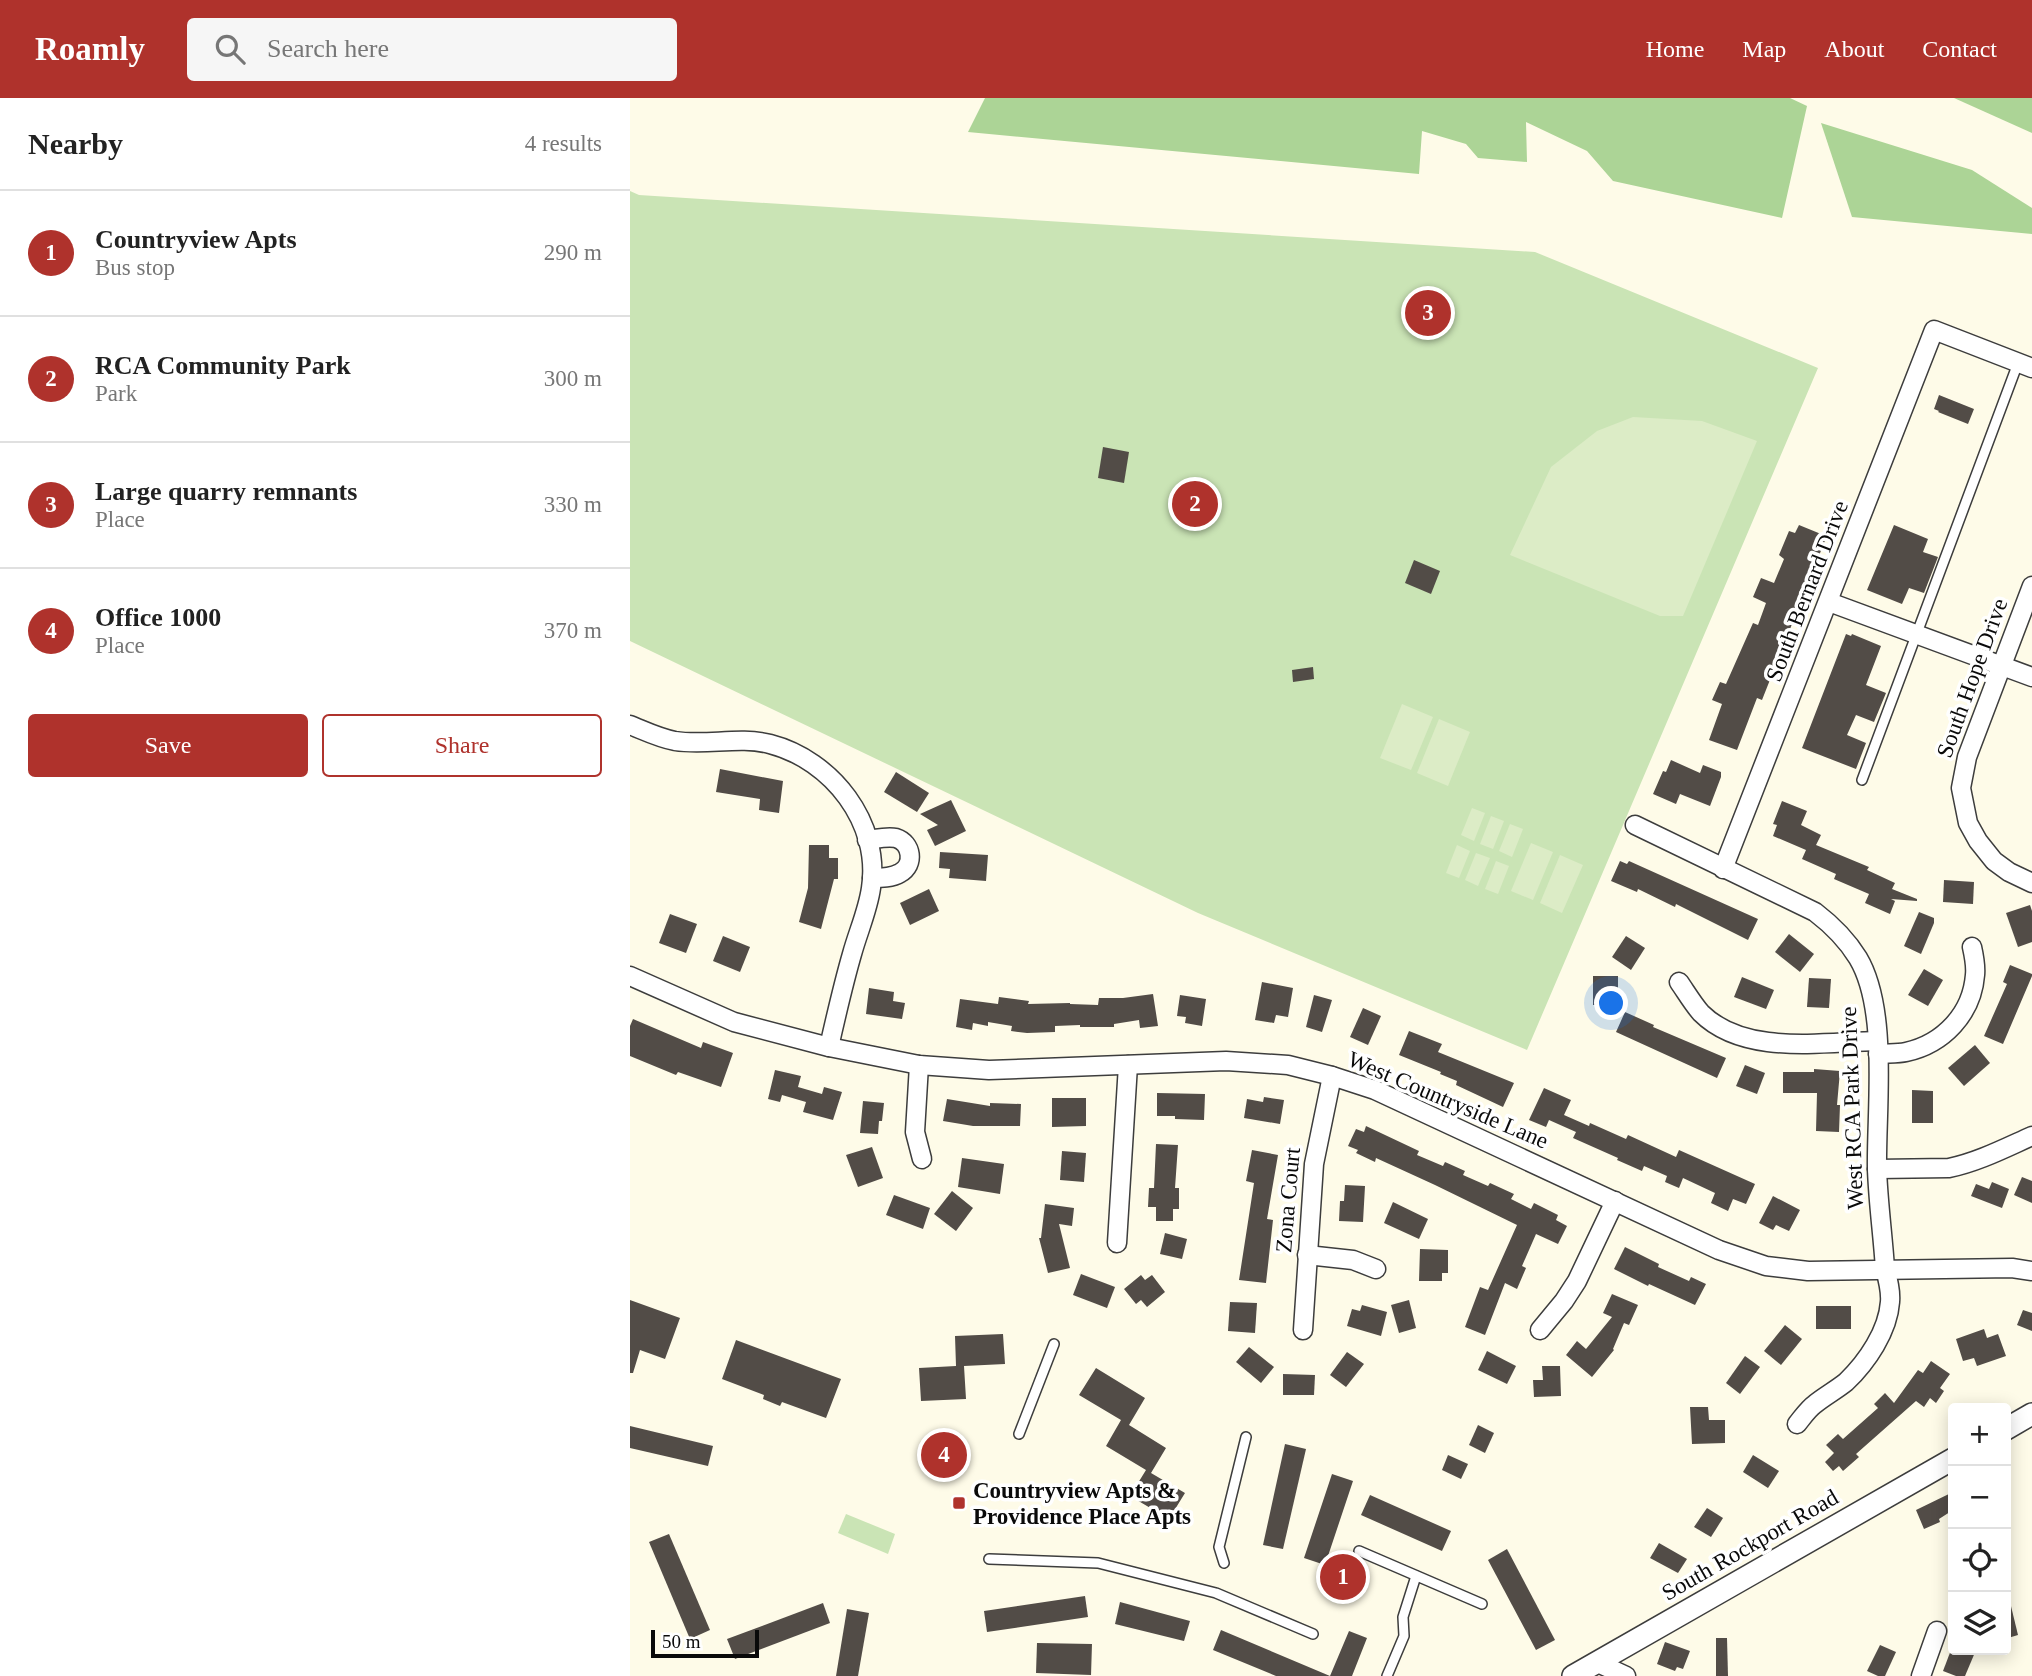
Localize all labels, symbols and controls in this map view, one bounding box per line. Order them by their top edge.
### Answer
search box [187,18,677,81]
icon: search [211,30,249,68]
text: Roamly [35,31,145,67]
text: Search here [267,34,389,63]
text: Home [1646,36,1704,62]
text: Map [1742,36,1786,62]
text: About [1824,36,1884,62]
text: Contact [1922,36,1997,62]
text: Nearby [28,127,123,160]
text: 4 results [525,131,602,156]
text: Countryview Apts [95,225,297,254]
text: 1 [45,240,57,265]
text: 290 m [544,240,602,265]
text: Bus stop [95,255,175,280]
pin: 3 [1405,287,1451,339]
text: RCA Community Park [95,351,351,380]
text: 2 [45,366,57,391]
text: 300 m [544,366,602,391]
text: Park [95,381,137,406]
text: Large quarry remnants [95,477,357,506]
pin: 2 [1172,478,1218,530]
text: 3 [45,492,57,517]
text: 330 m [544,492,602,517]
street label: South Bernard Drive [1761,497,1853,685]
text: Place [95,507,145,532]
street label: South Hope Drive [1932,595,2012,761]
text: Office 1000 [95,603,221,632]
text: 4 [45,618,57,643]
text: 370 m [544,618,602,643]
text: Place [95,633,145,658]
button: Save [28,714,308,777]
button: Share [322,714,602,777]
your location [1594,986,1628,1020]
street label: West RCA Park Drive [1836,1006,1868,1210]
street label: West Countryside Lane [1344,1046,1552,1154]
street label: Zona Court [1271,1146,1305,1254]
map controls [1948,1403,2011,1655]
button: + [1948,1403,2011,1466]
pin: 4 [921,1429,967,1481]
button: − [1948,1466,2011,1529]
place label: Countryview Apts & Providence Place Apts [973,1478,1191,1529]
street label: South Rockport Road [1657,1484,1843,1606]
marker: Countryview Apts & Providence Place Apts [951,1495,967,1511]
button: locate [1948,1529,2011,1592]
pin: 1 [1320,1551,1366,1603]
button: layers [1948,1592,2011,1655]
scale bar [651,1627,760,1659]
text: 50 m [662,1631,701,1652]

